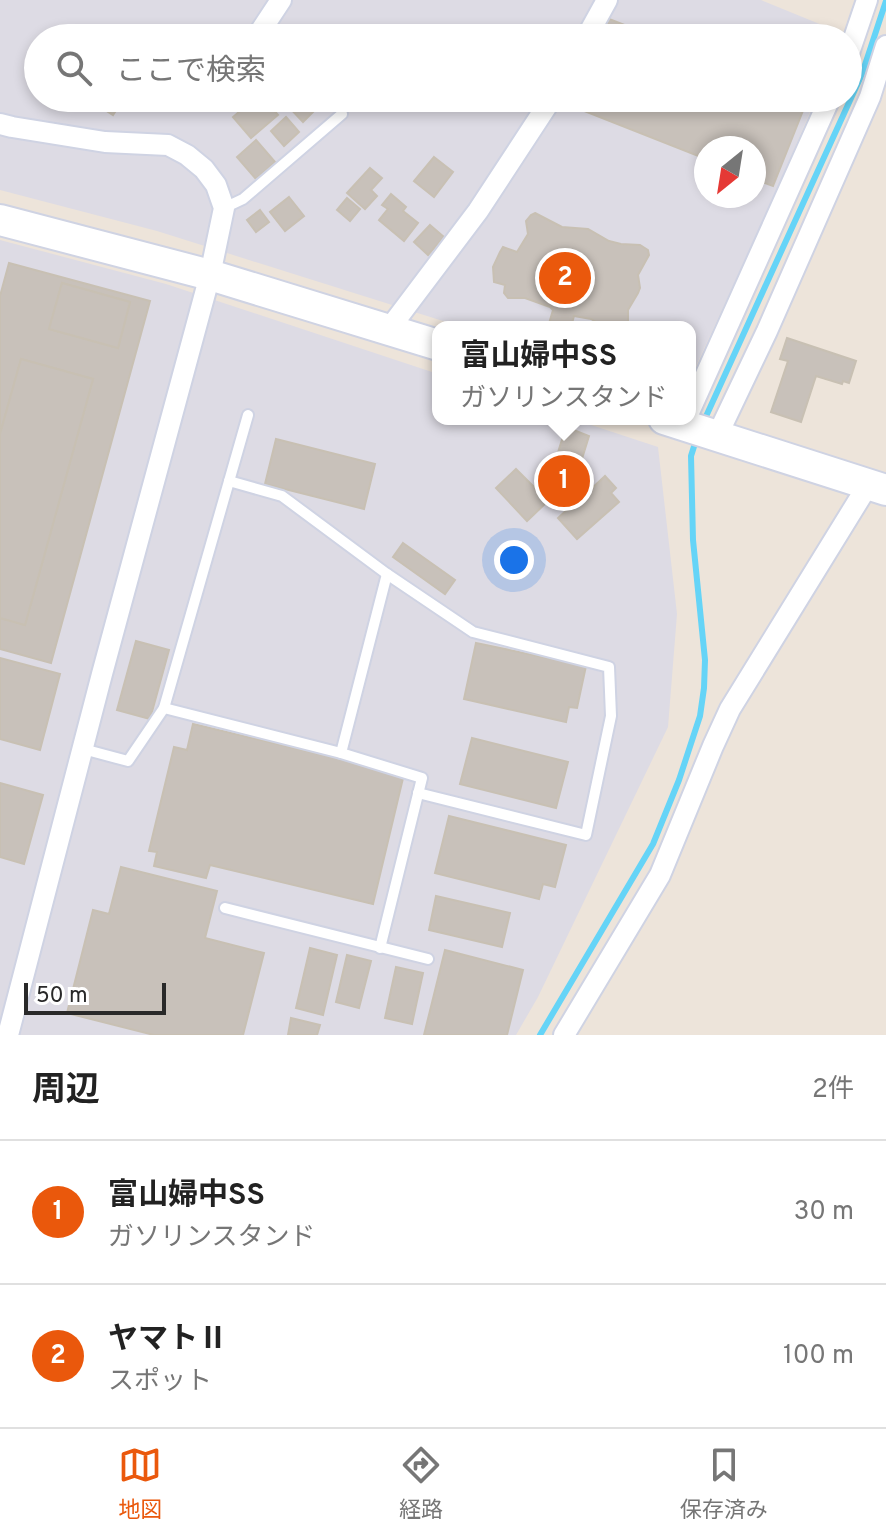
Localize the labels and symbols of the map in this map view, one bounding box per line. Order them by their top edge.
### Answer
north arrow [694,136,766,208]
pin: 2 [539,248,591,308]
pin: 1 [538,451,590,511]
your location [494,540,534,580]
scale bar [24,979,166,1015]

